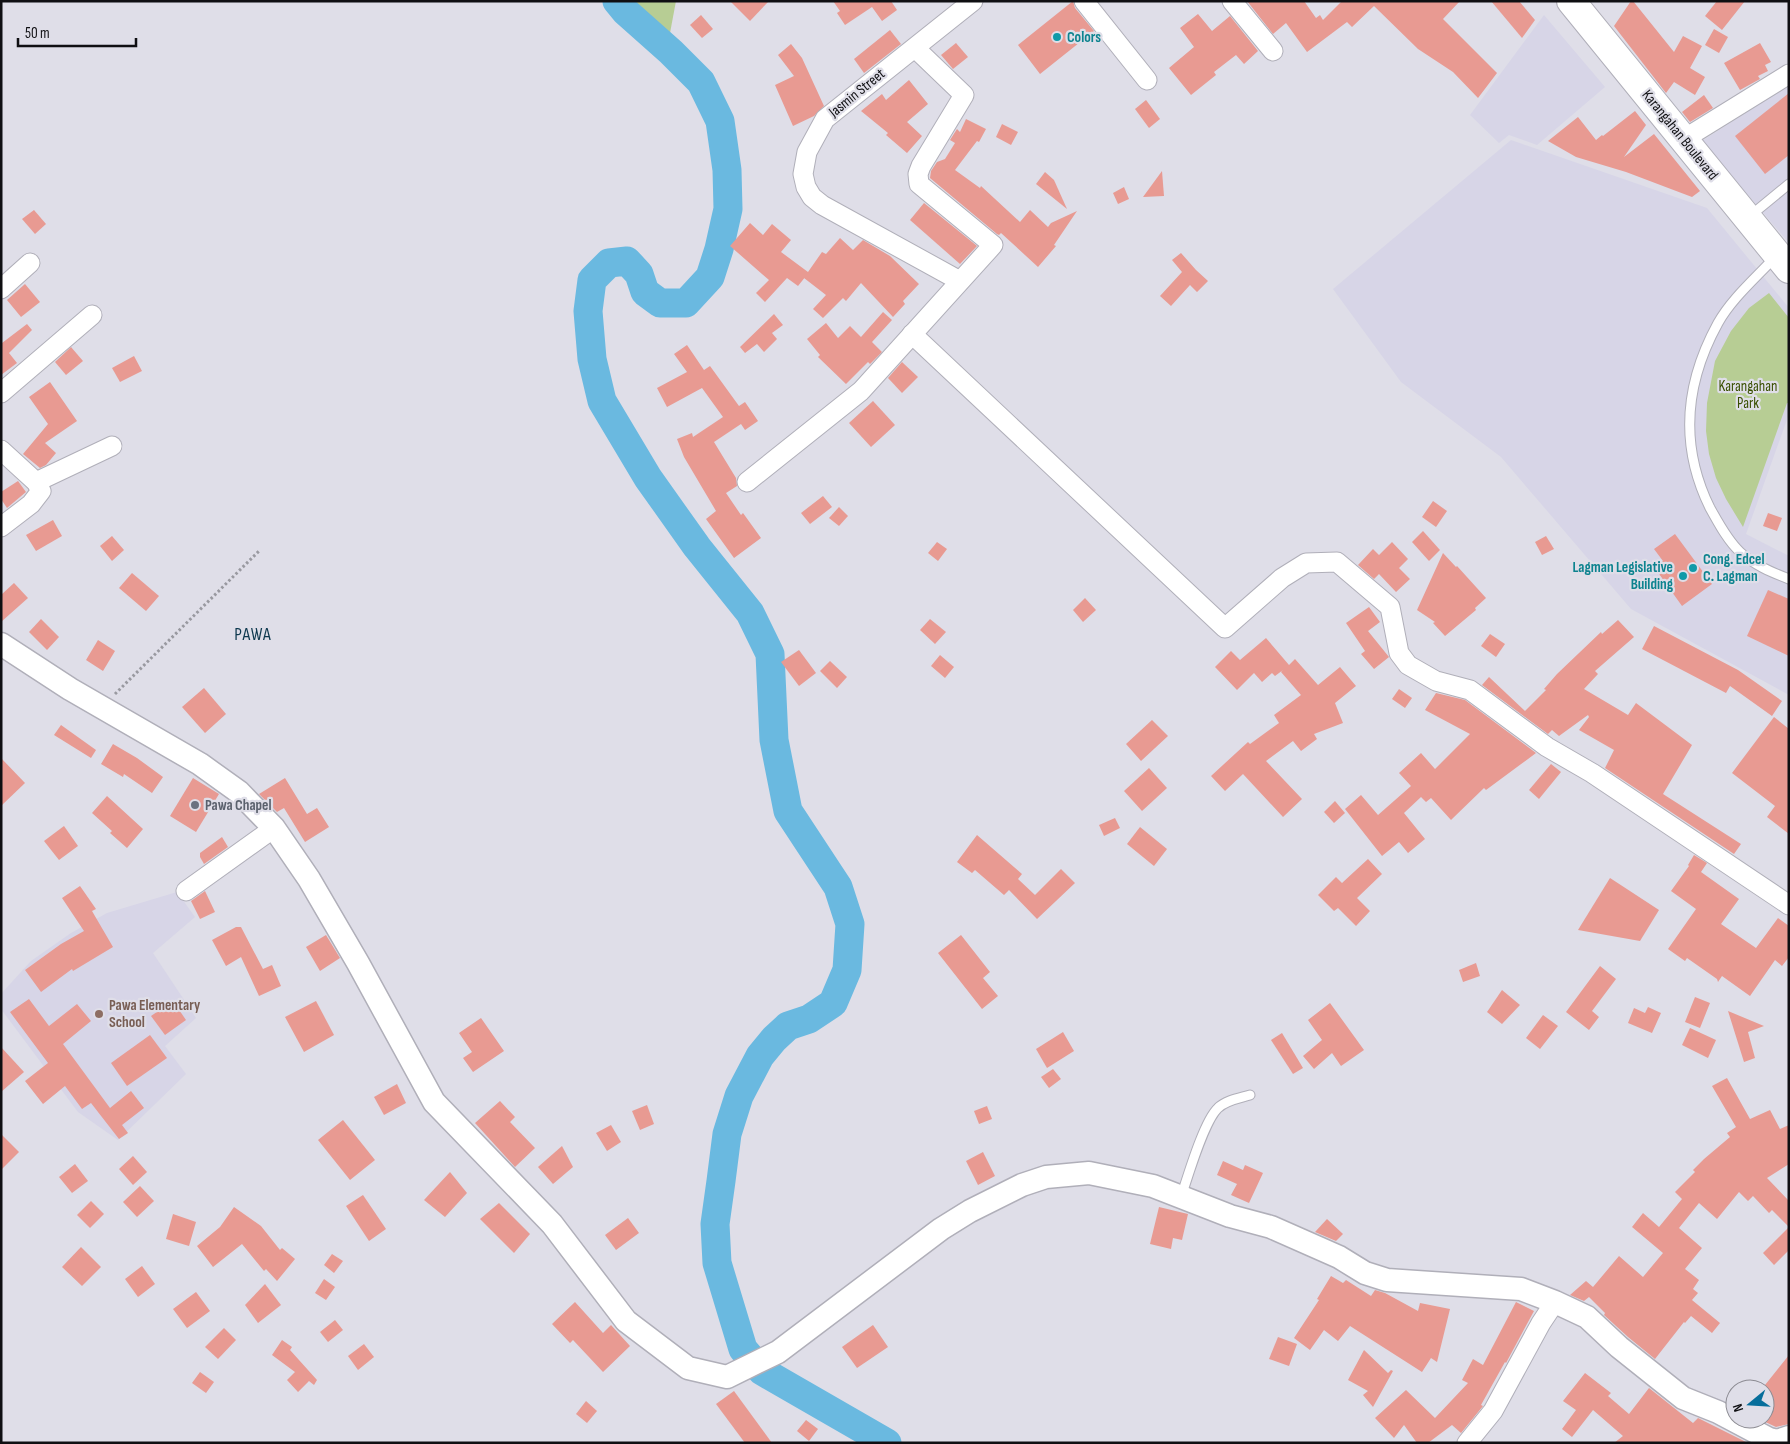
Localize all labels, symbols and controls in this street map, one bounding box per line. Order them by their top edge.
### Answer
scale bar [18,15,135,47]
text: 50 m [25,24,50,43]
place label: Colors [1067,28,1101,47]
marker: Colors [1051,31,1063,43]
street label: Jasmin Street [824,64,889,122]
street label: Karangahan Boulevard [1638,86,1722,184]
park label: Karangahan Park [1719,377,1777,413]
place label: Cong. Edcel C. Lagman [1703,550,1764,586]
place label: Lagman Legislative Building [1572,558,1674,594]
marker: Cong. Edcel C. Lagman [1687,562,1699,574]
marker: Lagman Legislative Building [1677,570,1689,582]
district label: PAWA [234,624,272,645]
place label: Pawa Chapel [205,796,271,815]
marker: Pawa Chapel [189,799,201,811]
place label: Pawa Elementary School [109,996,201,1032]
marker: Pawa Elementary School [93,1008,105,1020]
north arrow [1725,1379,1775,1429]
text: N [1729,1402,1747,1414]

